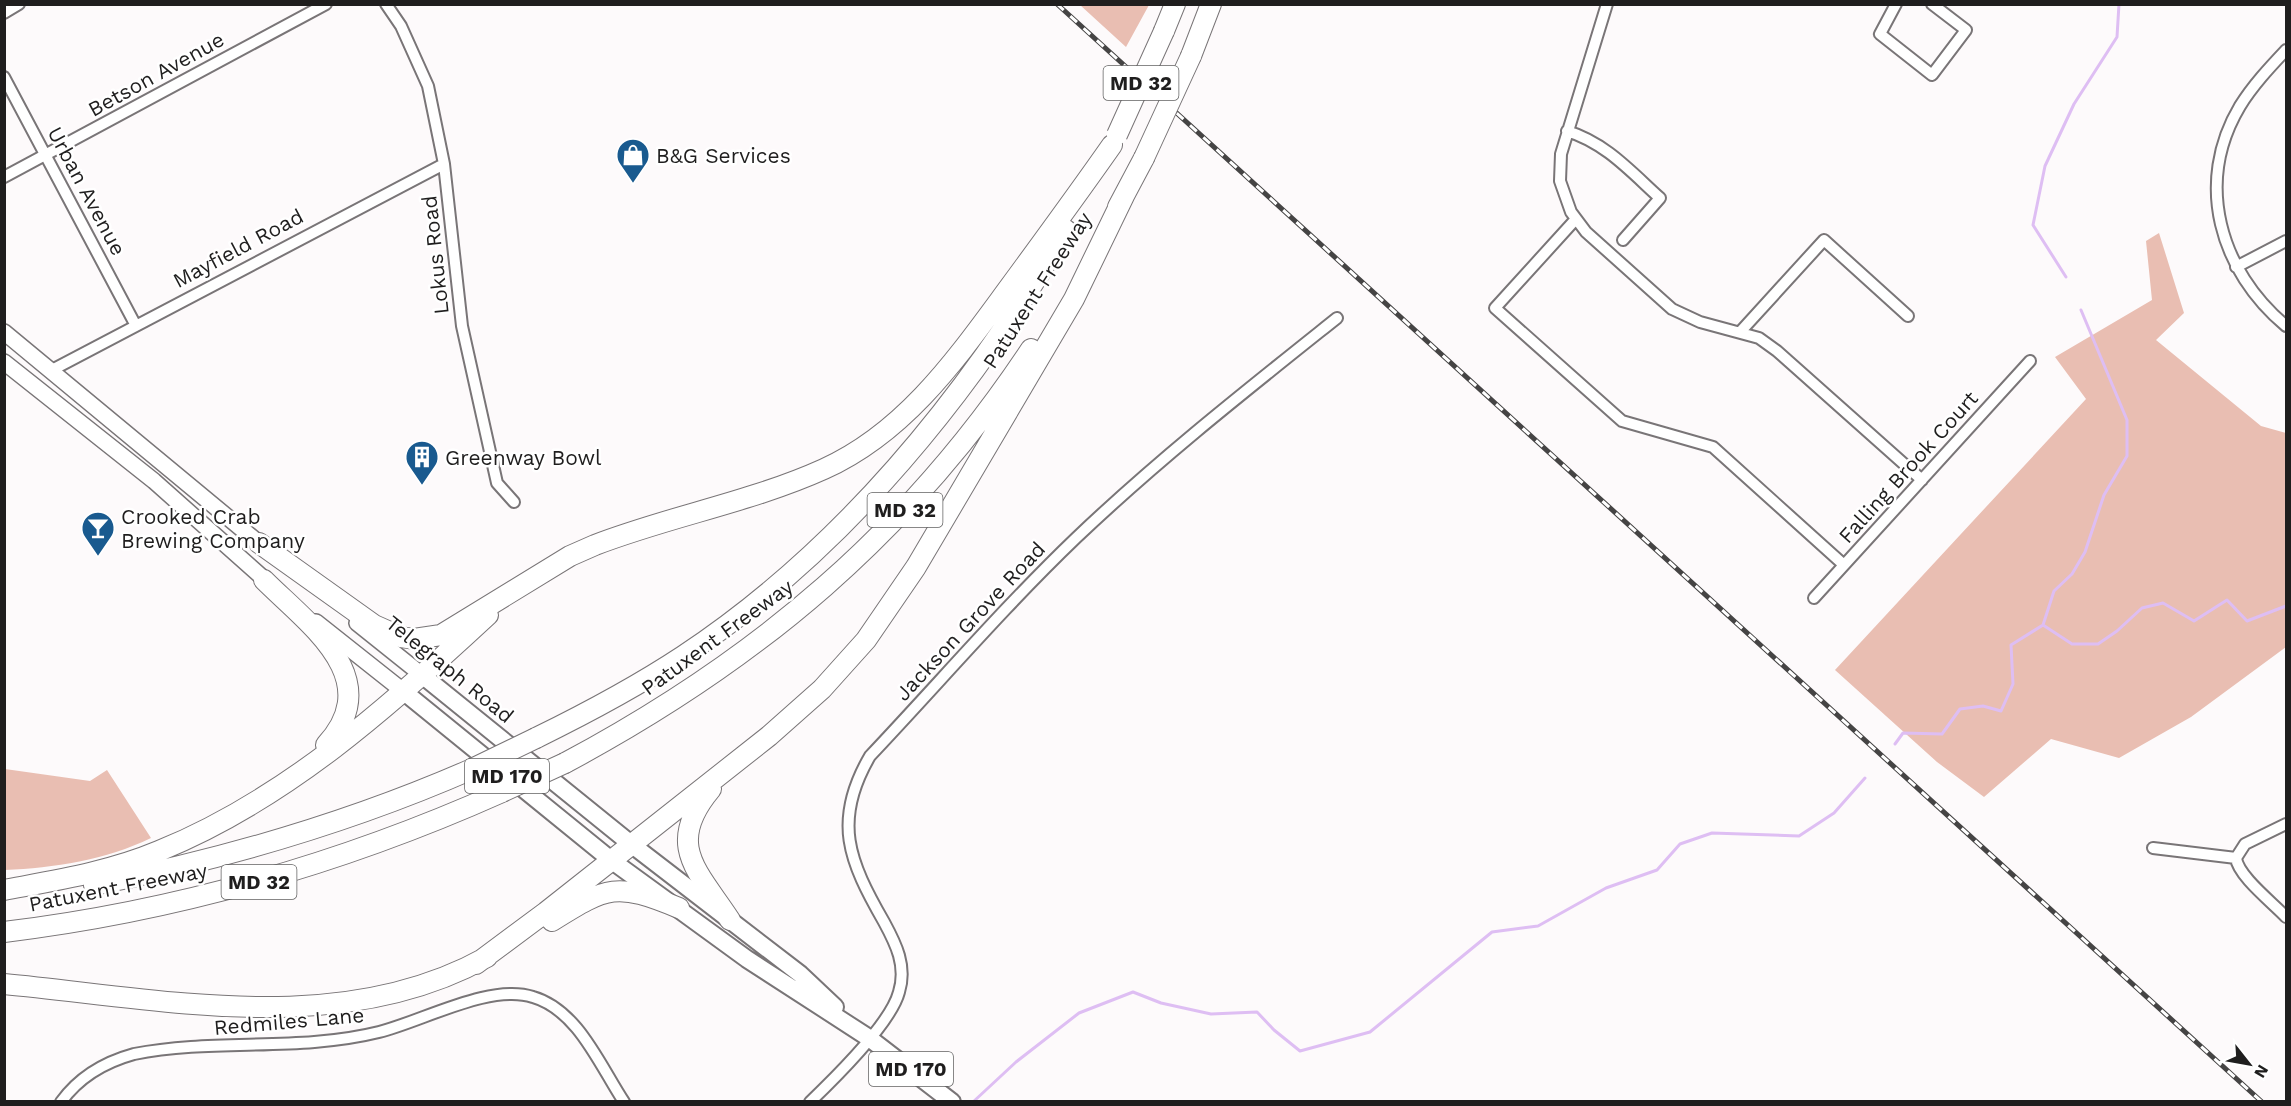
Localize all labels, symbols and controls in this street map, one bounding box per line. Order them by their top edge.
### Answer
street label: Betson Avenue [84,26,228,122]
road number: MD 32 [1104,66,1178,100]
street label: Urban Avenue [43,122,131,260]
shop icon: B&G Services [615,137,651,184]
place label: B&G Services [656,143,791,168]
street label: Lokus Road [416,194,454,316]
street label: Mayfield Road [169,203,307,293]
street label: Patuxent Freeway [977,207,1097,373]
street label: Falling Brook Court [1833,386,1983,548]
building icon: Greenway Bowl [404,439,440,486]
place label: Greenway Bowl [445,445,602,470]
road number: MD 32 [868,493,942,527]
place label: Crooked Crab Brewing Company [121,504,305,553]
bar icon: Crooked Crab Brewing Company [80,510,116,557]
street label: Jackson Grove Road [890,536,1050,706]
street label: Patuxent Freeway [636,574,798,700]
street label: Telegraph Road [381,610,519,728]
road number: MD 170 [465,759,549,793]
street label: Patuxent Freeway [27,857,210,917]
road number: MD 32 [222,865,296,899]
street label: Redmiles Lane [213,1002,365,1040]
north arrow [2219,1034,2279,1094]
road number: MD 170 [869,1052,953,1086]
text: N [2250,1061,2273,1081]

